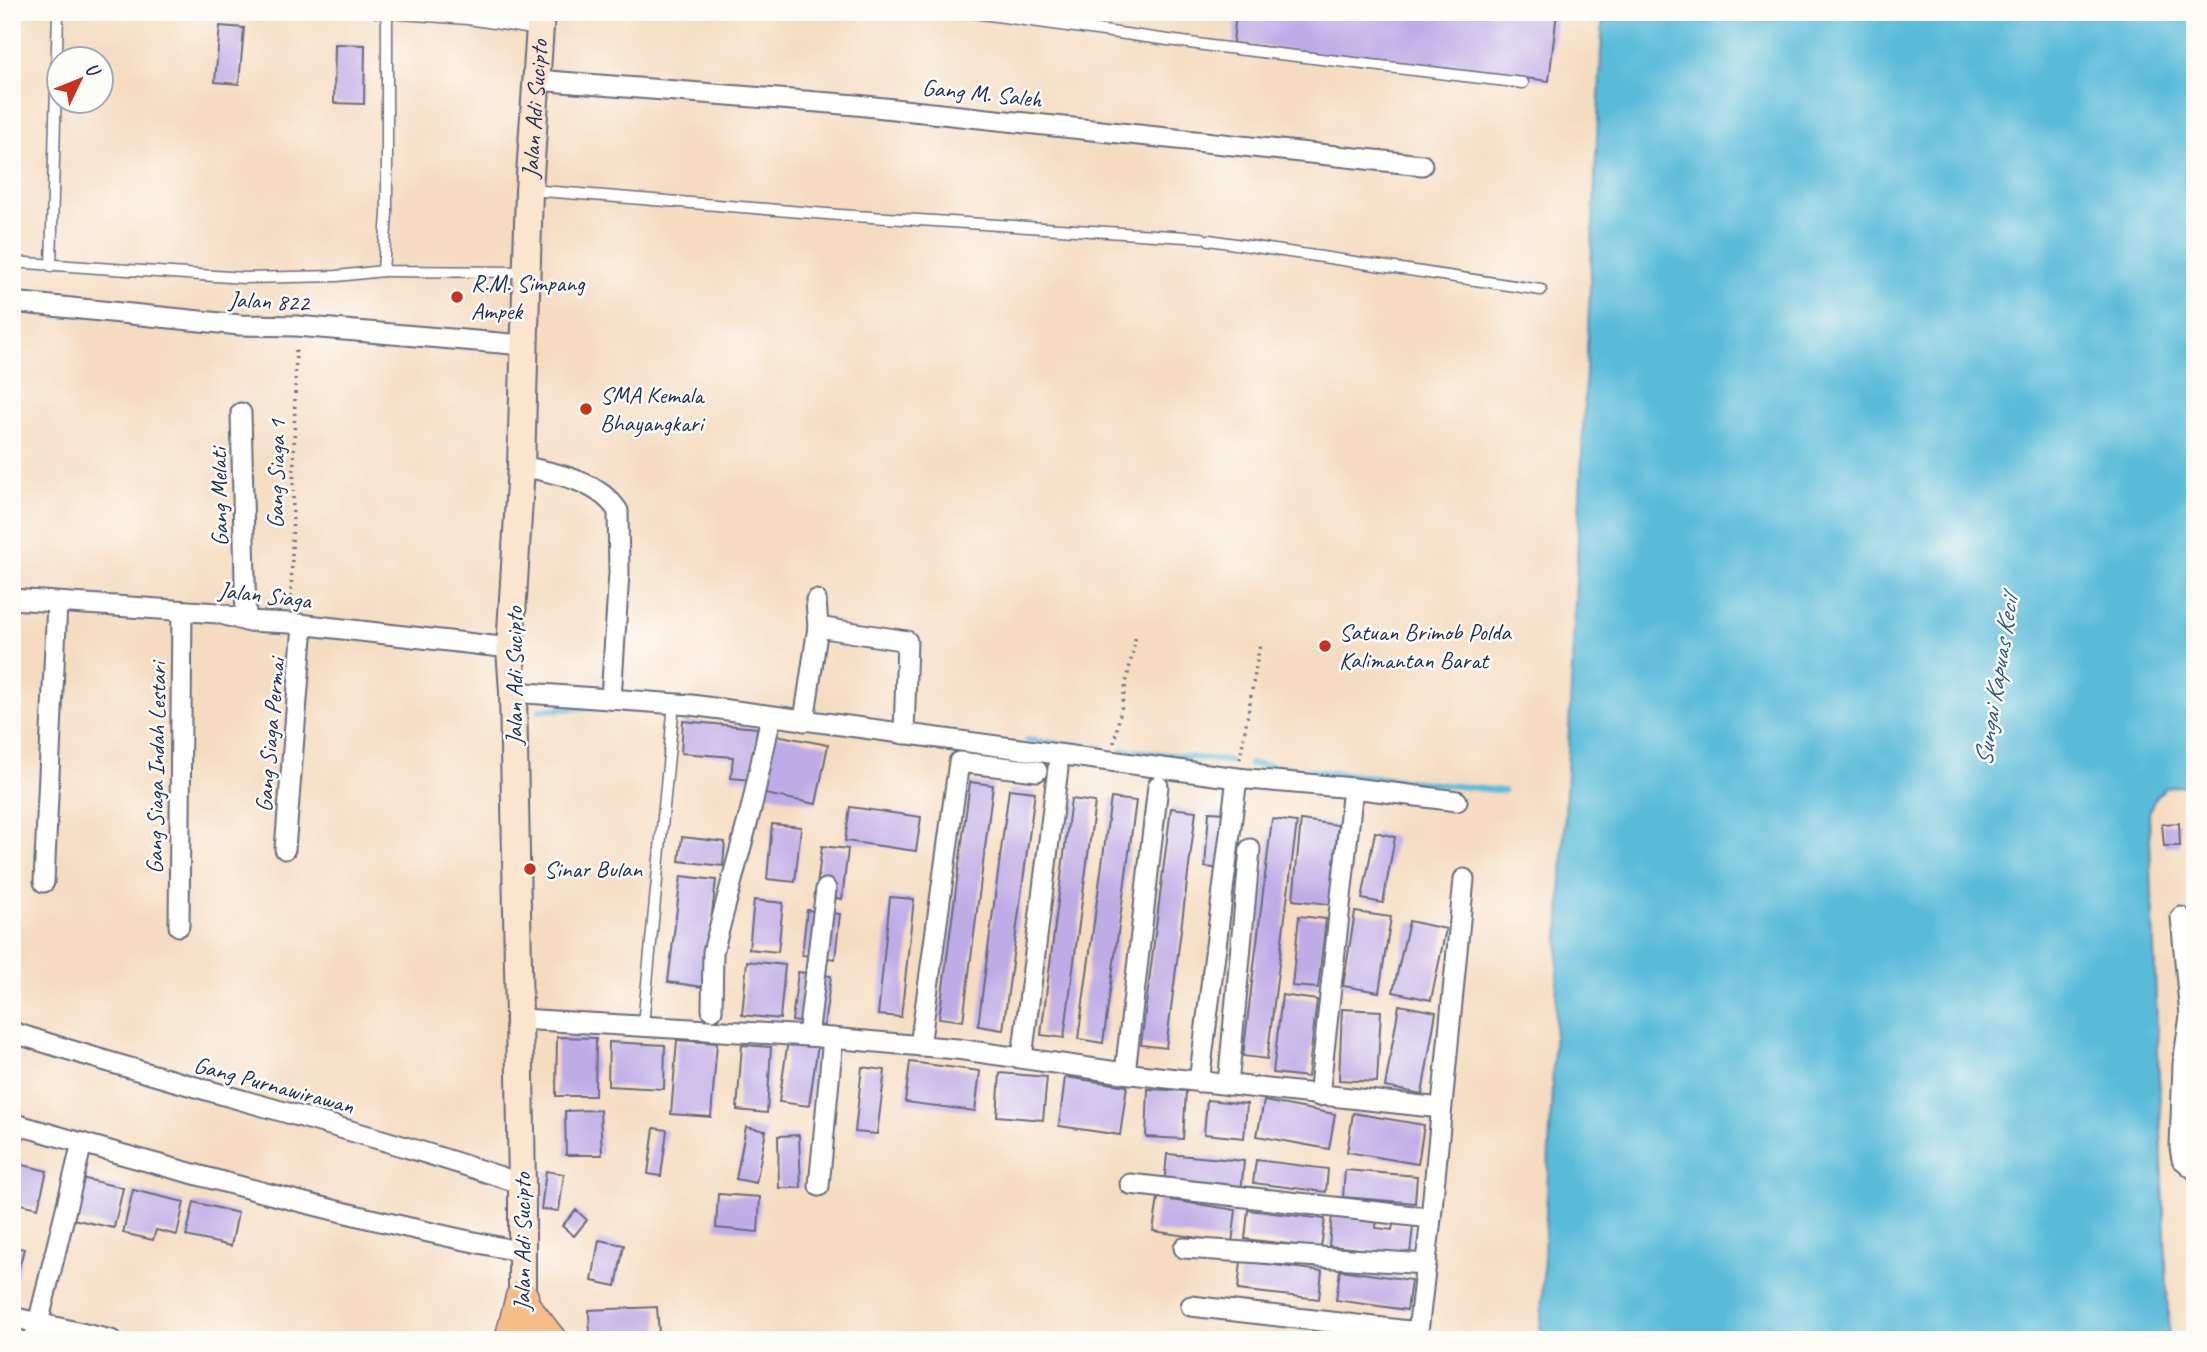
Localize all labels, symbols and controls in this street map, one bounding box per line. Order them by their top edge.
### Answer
street label: Jalan Adi Sucipto [515,37,554,180]
north arrow [46,46,116,116]
text: U [80,58,106,83]
street label: Gang M. Saleh [921,72,1044,114]
place label: R.M. Simpang Ampek [471,268,586,326]
street label: Jalan 822 [227,284,312,318]
marker: R.M. Simpang Ampek [449,289,465,305]
place label: SMA Kemala Bhayangkari [600,380,705,438]
marker: SMA Kemala Bhayangkari [578,401,594,417]
street label: Gang Siaga 1 [260,418,292,529]
street label: Gang Melati [203,445,235,547]
street label: Jalan Siaga [216,574,314,616]
water label: Sungai Kapuas Kecil [1966,585,2027,768]
street label: Jalan Adi Sucipto [499,605,529,746]
place label: Satuan Brimob Polda Kalimantan Barat [1339,617,1512,675]
marker: Satuan Brimob Polda Kalimantan Barat [1317,638,1333,654]
street label: Gang Siaga Permai [248,654,292,813]
street label: Gang Siaga Indah Lestari [139,659,173,874]
place label: Sinar Bulan [544,854,643,884]
marker: Sinar Bulan [522,861,538,877]
street label: Gang Purnawirawan [191,1049,358,1121]
street label: Jalan Adi Sucipto [507,1171,537,1312]

